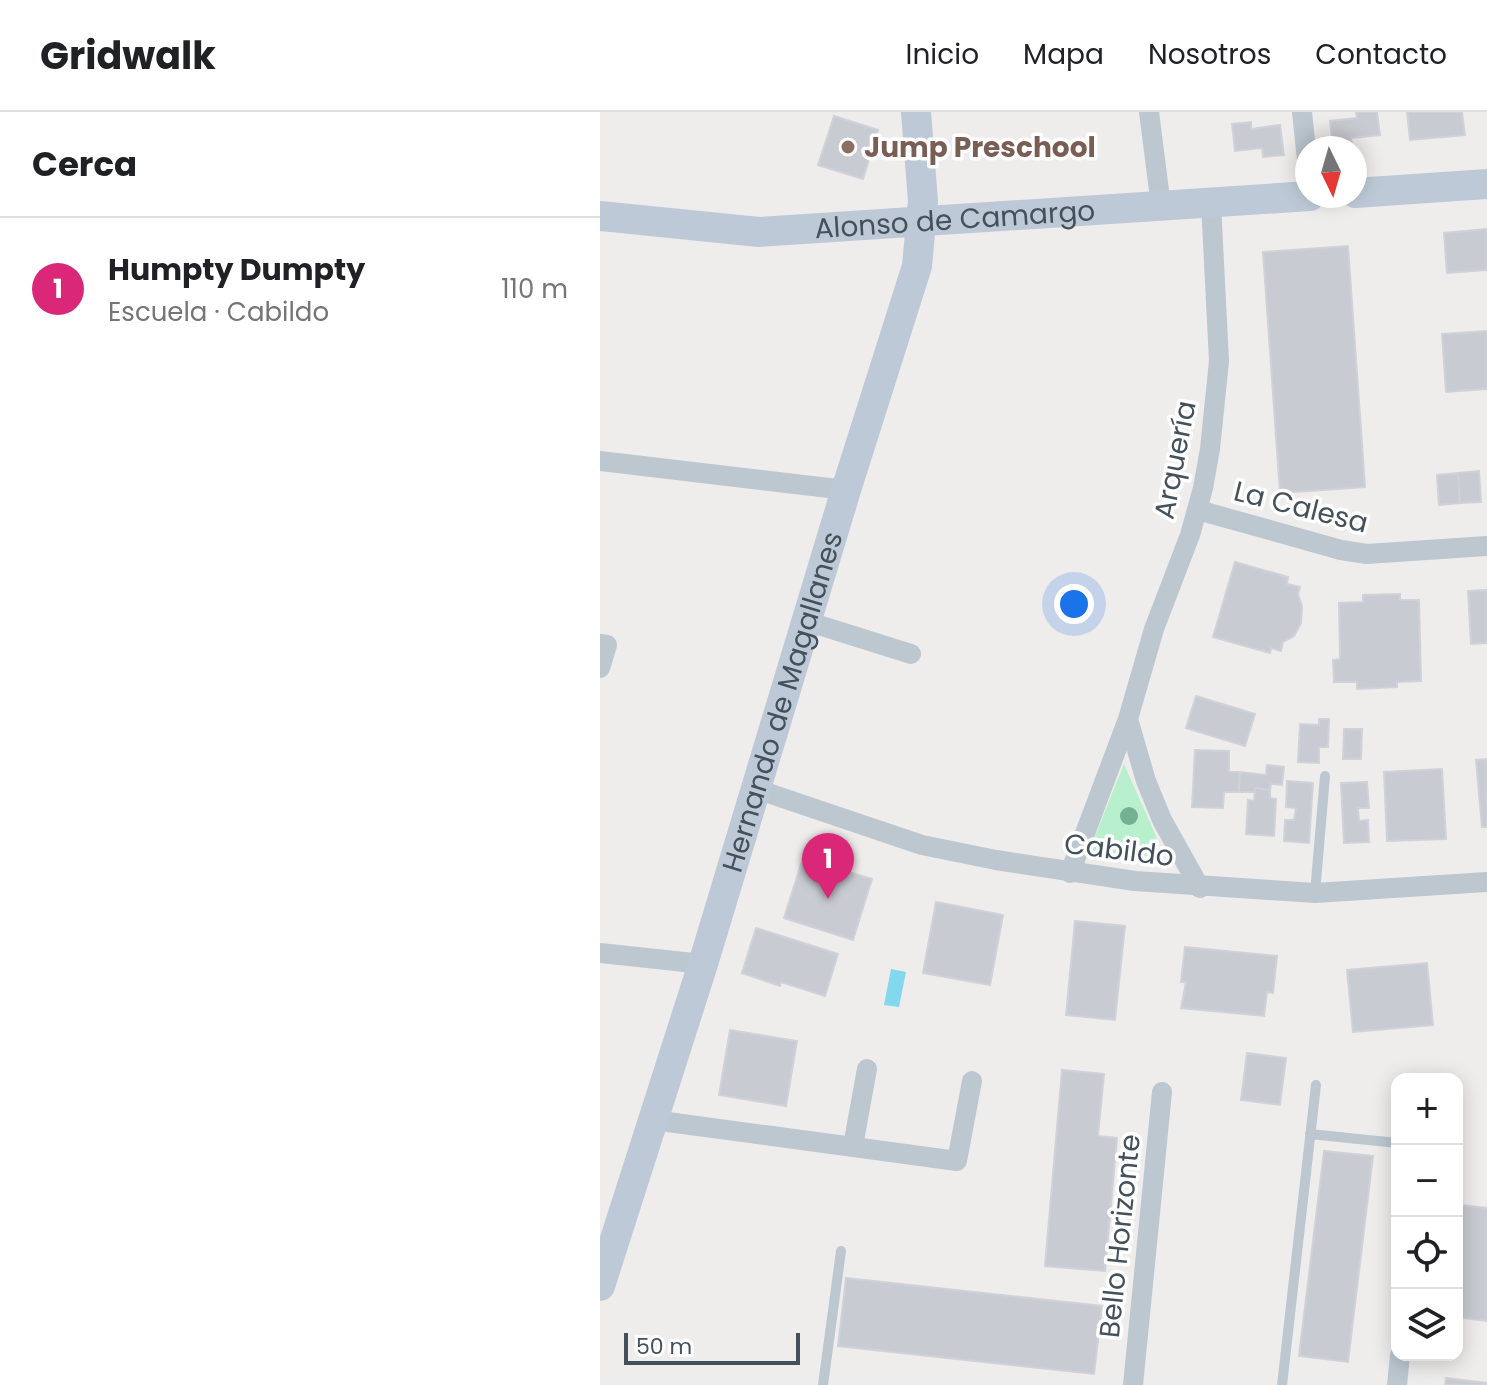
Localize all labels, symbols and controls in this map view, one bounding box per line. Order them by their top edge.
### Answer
text: Gridwalk [40,29,216,82]
text: Inicio [906,35,979,74]
text: Mapa [1023,35,1104,74]
text: Nosotros [1148,35,1271,74]
text: Contacto [1315,35,1447,74]
place label: Jump Preschool [864,128,1096,167]
north arrow [1295,136,1367,208]
marker: Jump Preschool [839,138,857,156]
text: Cerca [32,140,137,188]
street label: Alonso de Camargo [813,191,1096,248]
text: Humpty Dumpty [108,248,365,291]
text: 1 [53,271,63,307]
text: 110 m [501,271,568,307]
text: Escuela · Cabildo [108,294,329,330]
street label: Arquería [1144,397,1206,523]
street label: La Calesa [1230,472,1372,542]
street label: Hernando de Magallanes [712,527,852,877]
your location [1054,584,1094,624]
street label: Cabildo [1062,824,1176,876]
pin: 1 [802,833,854,899]
map controls [1391,1073,1463,1361]
button: + [1391,1073,1463,1145]
street label: Bello Horizonte [1090,1132,1150,1340]
button: − [1391,1145,1463,1217]
button: locate [1391,1217,1463,1289]
button: layers [1391,1289,1463,1361]
scale bar [624,1329,800,1365]
text: 50 m [636,1331,692,1362]

